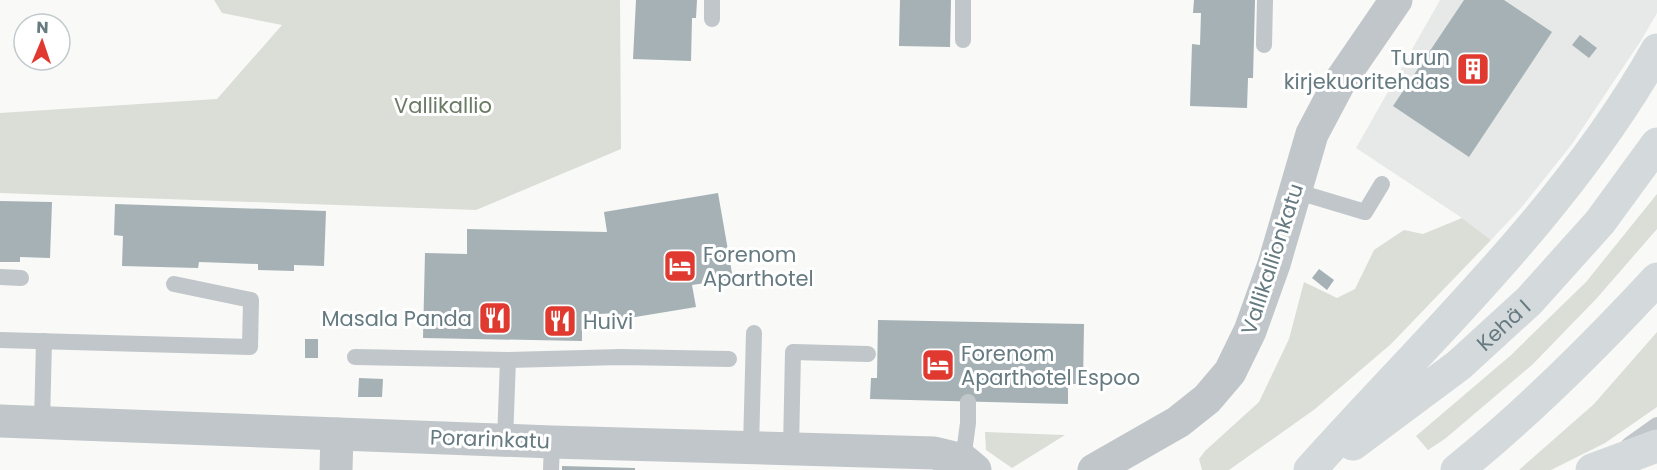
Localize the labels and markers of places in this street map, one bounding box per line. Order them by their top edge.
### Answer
place label: Turun kirjekuoritehdas [1284,43,1450,96]
building icon: Turun kirjekuoritehdas [1455,51,1491,87]
place label: Forenom Aparthotel [703,240,814,293]
hotel icon: Forenom Aparthotel [662,248,698,284]
restaurant icon: Masala Panda [477,300,513,336]
restaurant icon: Huivi [542,303,578,339]
place label: Masala Panda [321,304,472,333]
place label: Huivi [583,307,633,336]
place label: Forenom Aparthotel Espoo [961,339,1140,392]
hotel icon: Forenom Aparthotel Espoo [920,347,956,383]

